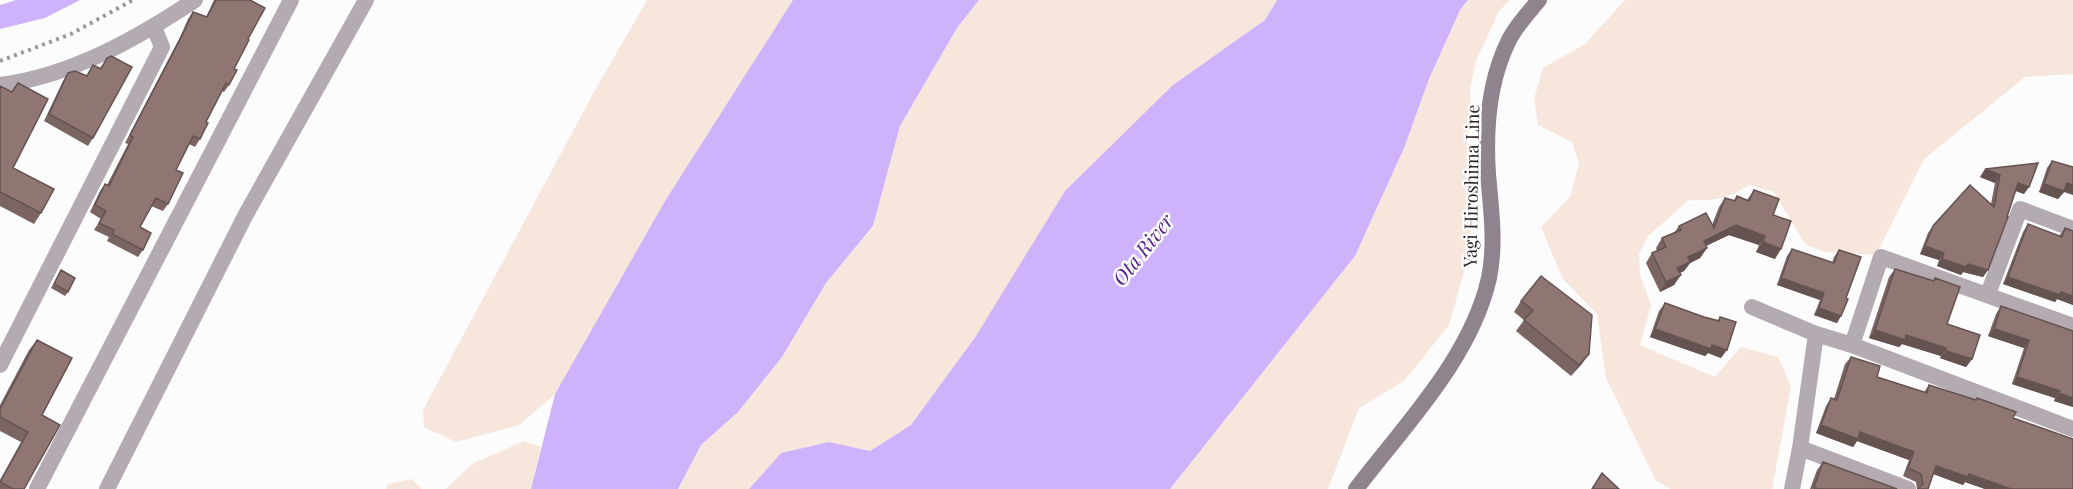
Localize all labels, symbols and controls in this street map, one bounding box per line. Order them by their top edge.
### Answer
street label: Yagi Hiroshima Line [1458,104,1484,269]
water label: Ota River [1106,206,1179,290]

